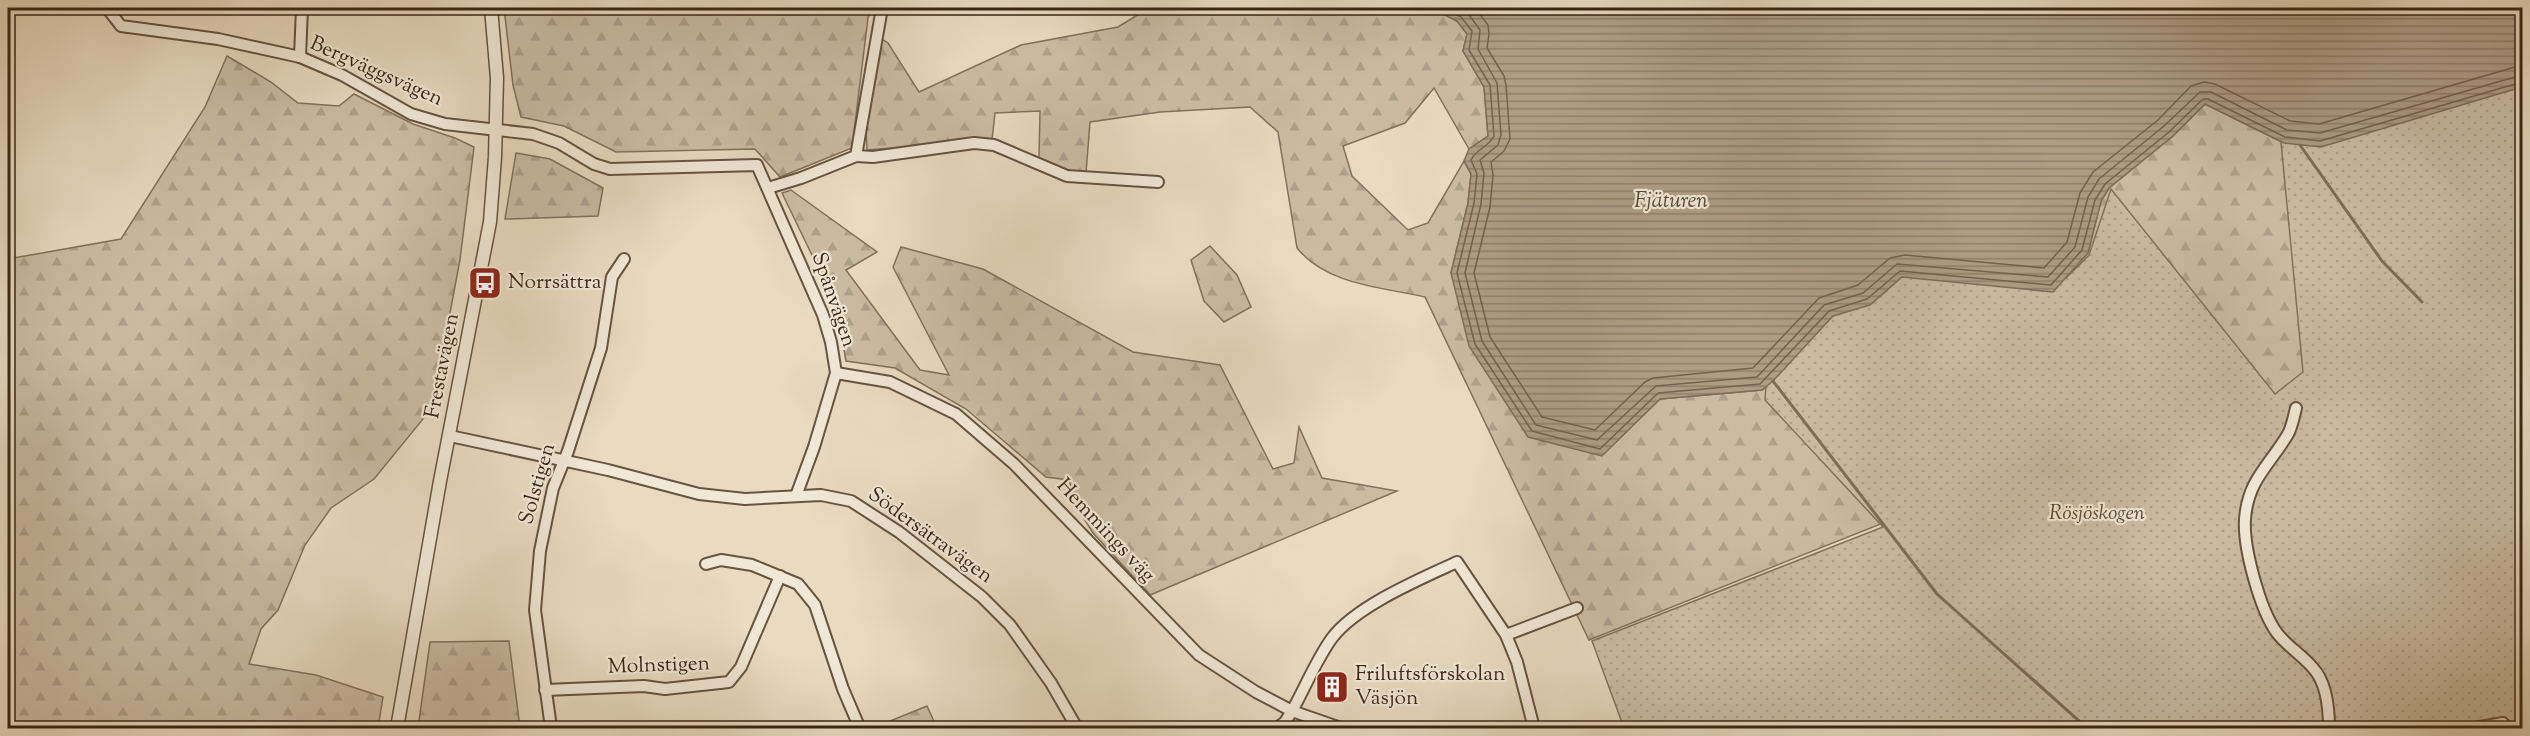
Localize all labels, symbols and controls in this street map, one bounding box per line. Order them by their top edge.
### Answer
street label: Bergväggsvägen [305,29,447,115]
water label: Fjäturen [1634,186,1708,218]
street label: Spånvägen [803,249,863,351]
bus stop icon: Norrsättra [467,265,503,301]
place label: Norrsättra [508,268,602,298]
street label: Frestavägen [418,311,468,421]
street label: Solstigen [512,440,564,528]
street label: Hemmings väg [1049,472,1161,590]
street label: Södersätravägen [861,480,999,592]
park label: Rösjöskogen [2049,499,2145,529]
street label: Molnstigen [607,649,711,683]
place label: Friluftsförskolan Väsjön [1355,660,1505,714]
building icon: Friluftsförskolan Väsjön [1314,669,1350,705]

